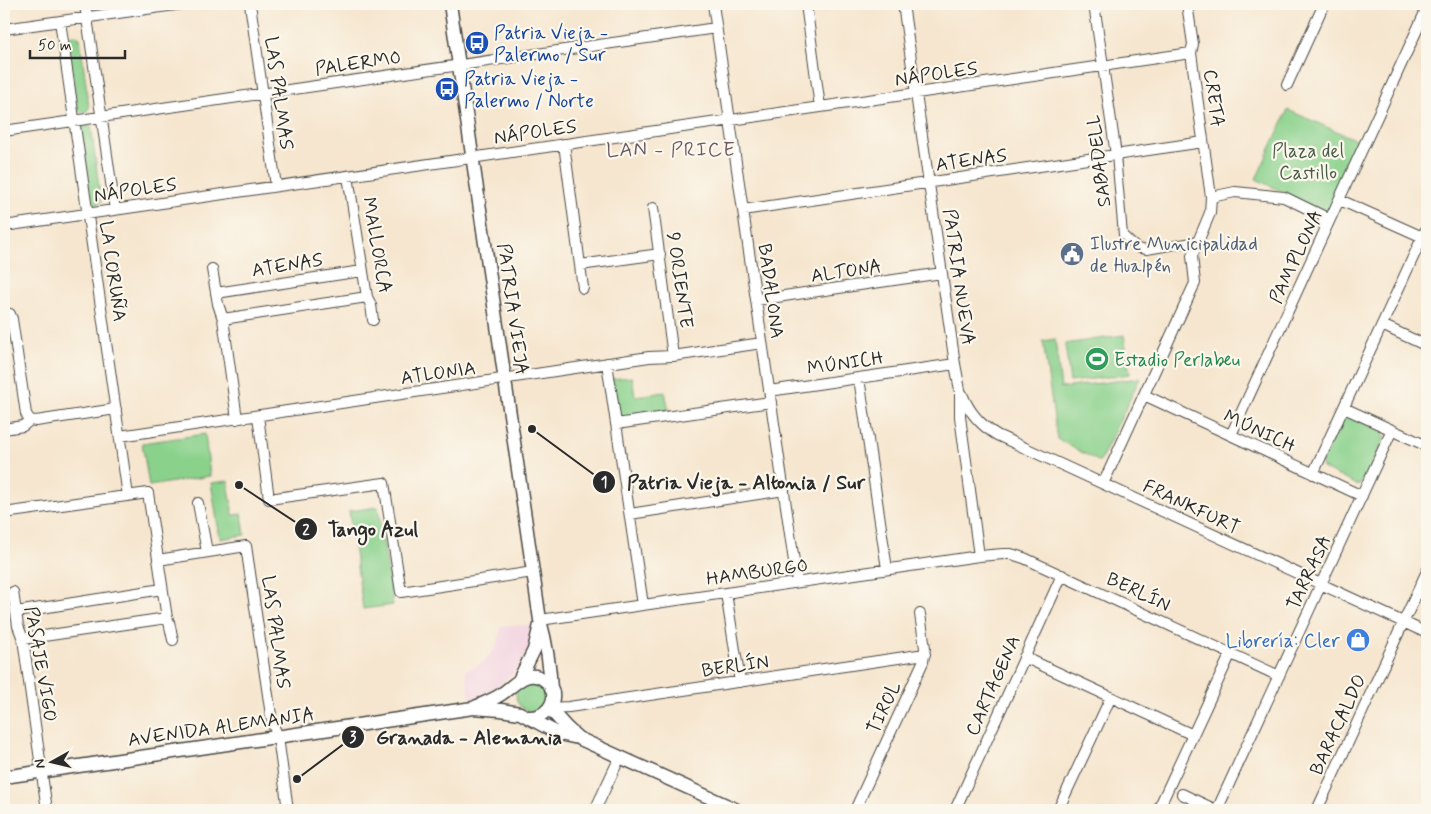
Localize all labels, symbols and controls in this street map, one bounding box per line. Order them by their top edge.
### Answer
place label: Patria Vieja - Palermo / Sur [494,21,608,68]
scale bar [30,28,125,60]
bus stop icon: Patria Vieja - Palermo / Sur [464,30,490,56]
street label: LAS PALMAS [258,35,299,152]
text: 50 m [38,36,72,56]
street label: PALERMO [314,45,403,82]
street label: NÁPOLES [893,55,980,93]
place label: Patria Vieja - Palermo / Norte [464,67,594,114]
street label: CRETA [1197,68,1230,129]
bus stop icon: Patria Vieja - Palermo / Norte [434,76,460,102]
street label: NÁPOLES [492,113,579,151]
street label: SABADELL [1081,113,1118,208]
district label: LAN - PRICE [606,137,736,164]
park label: Plaza del Castillo [1272,139,1344,186]
street label: ATENAS [934,143,1009,178]
street label: NÁPOLES [92,171,179,209]
street label: MALLORCA [356,195,397,295]
street label: PAMPLONA [1264,206,1329,308]
street label: PATRIA NUEVA [937,207,980,347]
street label: LA CORUÑA [93,219,132,323]
street label: 9 ORIENTE [660,230,699,330]
place label: Ilustre Municipalidad de Hualpén [1090,232,1258,279]
public building icon: Ilustre Municipalidad de Hualpén [1059,241,1085,267]
street label: PATRIA VIEJA [491,242,534,377]
street label: BADALONA [751,242,790,340]
street label: ATENAS [250,247,325,283]
street label: ALTONA [809,254,883,289]
street label: MÚNICH [805,346,885,381]
sports icon: Estadio Perlabeu [1084,346,1110,372]
place label: Estadio Perlabeu [1114,348,1240,373]
street label: ATLONIA [399,356,477,391]
street label: MÚNICH [1219,404,1299,459]
callout: Patria Vieja - Altonia / Sur [592,464,875,499]
text: Patria Vieja - Altonia / Sur [627,470,866,497]
text: 1 [601,473,607,493]
street label: FRANKFURT [1139,474,1244,541]
callout: Tango Azul [294,512,427,547]
text: Tango Azul [328,517,418,546]
text: 2 [302,521,310,541]
street label: TARRASA [1281,531,1338,614]
street label: HAMBURGO [705,553,810,592]
street label: BERLÍN [1102,566,1175,618]
street label: LAS PALMAS [255,574,296,691]
street label: PASAJE VIGO [18,604,63,724]
shop icon: Librería: Cler [1345,627,1371,653]
place label: Librería: Cler [1226,629,1340,654]
street label: CARTAGENA [960,631,1027,740]
street label: BERLÍN [700,648,771,684]
street label: BARACALDO [1304,670,1373,779]
street label: TIROL [861,677,907,738]
street label: AVENIDA ALEMANIA [126,702,316,753]
callout: Granada - Alemania [340,720,572,755]
text: Granada - Alemania [376,725,562,752]
text: 3 [350,728,357,748]
north arrow [28,736,78,786]
text: N [31,758,50,770]

